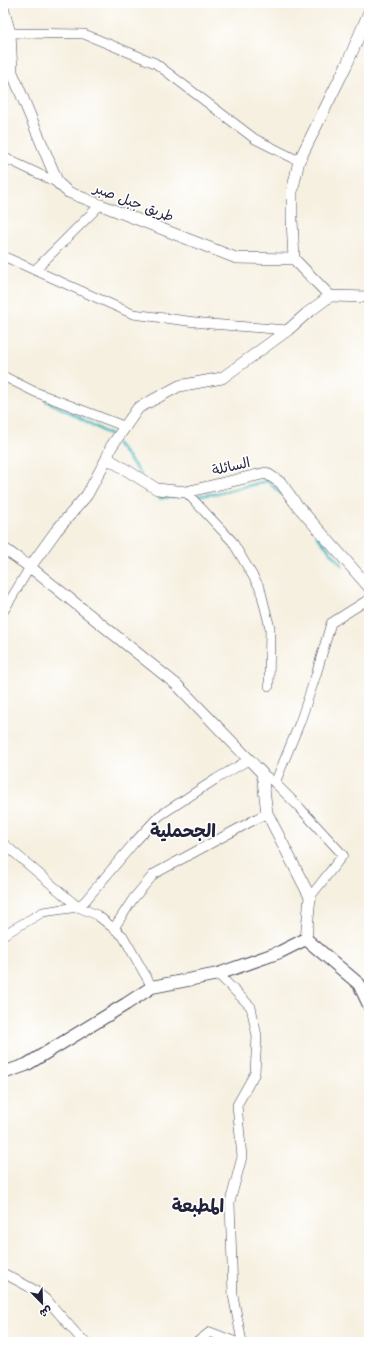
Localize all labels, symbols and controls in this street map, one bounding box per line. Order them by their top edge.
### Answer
street label: طريق جبل صبر [90,176,177,226]
street label: السائلة [210,451,252,480]
district label: الجحملية [150,816,216,843]
district label: المطبعة [172,1191,224,1218]
north arrow [22,1283,62,1323]
text: ش [37,1302,55,1323]

